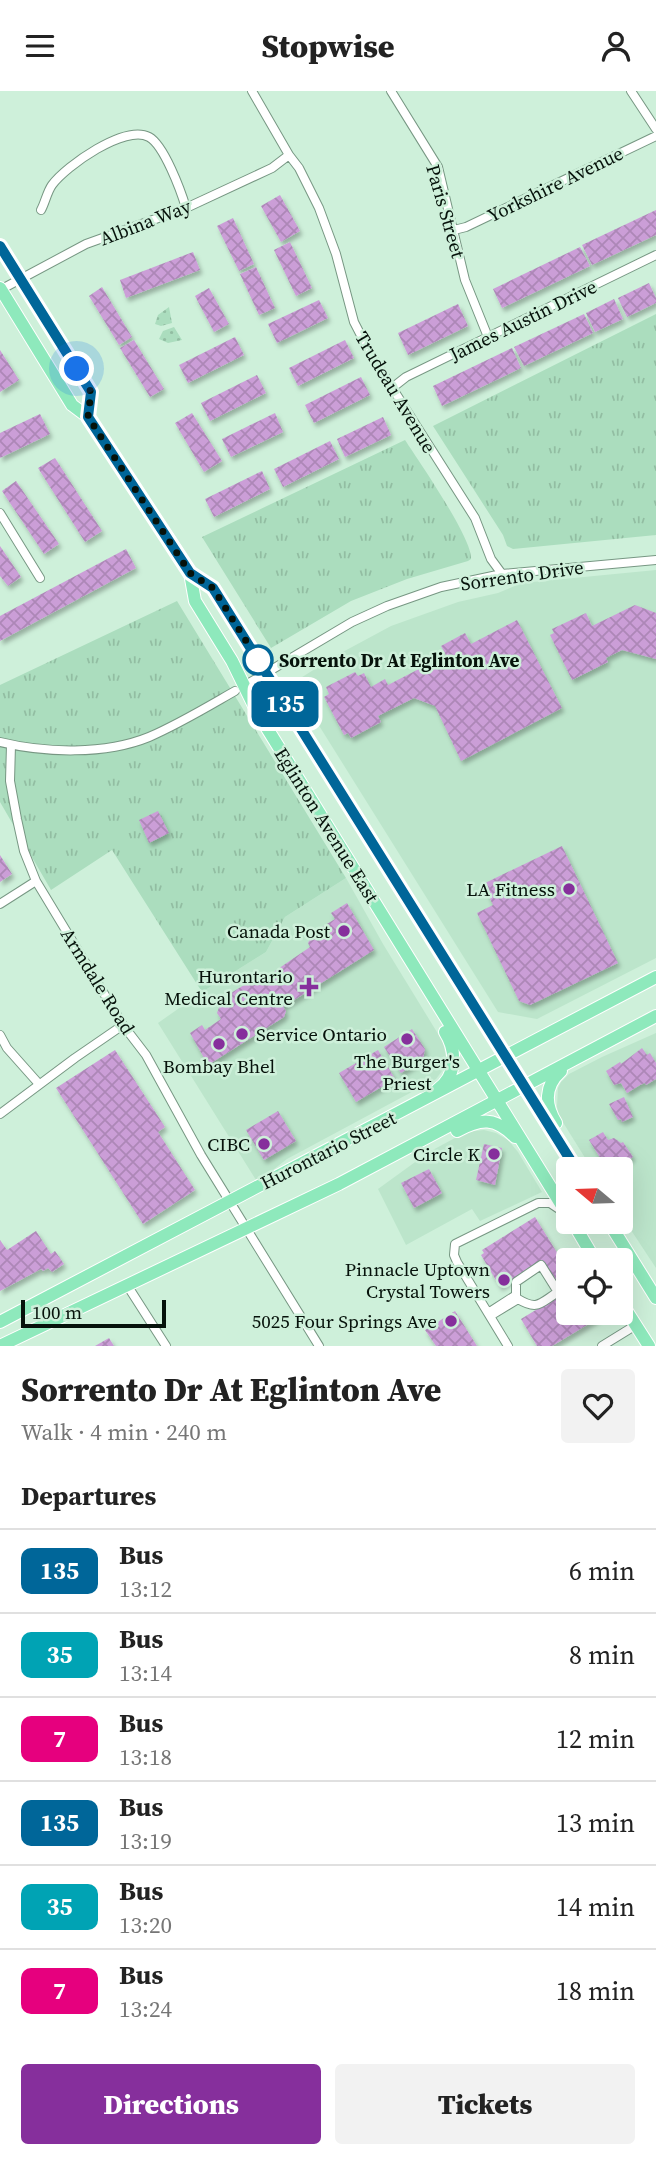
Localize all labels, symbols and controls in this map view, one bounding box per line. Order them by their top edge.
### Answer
text: Stopwise [261,24,395,68]
icon: menu [21,27,59,65]
icon: person [597,27,635,65]
street label: Yorkshire Avenue [483,140,627,228]
street label: Paris Street [420,161,472,262]
street label: Albina Way [95,193,195,251]
street label: James Austin Drive [444,273,601,367]
street label: Trudeau Avenue [349,326,443,458]
your location [59,351,94,386]
street label: Sorrento Drive [459,553,585,597]
marker: Sorrento Dr At Eglinton Ave [243,645,273,675]
place label: Sorrento Dr At Eglinton Ave [279,647,520,673]
line badge: 135 [245,681,325,727]
text: 135 [265,687,305,720]
street label: Eglinton Avenue East [269,742,386,908]
place label: LA Fitness [466,876,555,902]
marker: LA Fitness [561,881,577,897]
place label: Canada Post [227,918,331,944]
street label: Armdale Road [55,923,141,1039]
marker: Canada Post [336,923,352,939]
place label: Hurontario Medical Centre [164,963,293,1011]
marker: Hurontario Medical Centre [299,977,319,997]
place label: Service Ontario [256,1021,387,1047]
marker: Service Ontario [234,1026,250,1042]
marker: The Burger's Priest [399,1031,415,1047]
marker: Bombay Bhel [211,1036,227,1052]
place label: The Burger's Priest [354,1048,460,1096]
place label: Bombay Bhel [163,1053,276,1079]
street label: Hurontario Street [256,1104,401,1195]
place label: CIBC [207,1131,250,1157]
marker: CIBC [256,1136,272,1152]
place label: Circle K [413,1141,480,1167]
marker: Circle K [486,1146,502,1162]
north arrow [556,1157,634,1234]
map controls [556,1157,633,1325]
button: locate [556,1248,633,1325]
place label: Pinnacle Uptown Crystal Towers [345,1256,490,1304]
marker: Pinnacle Uptown Crystal Towers [496,1272,512,1288]
scale bar [21,1297,166,1329]
text: 100 m [32,1299,82,1325]
place label: 5025 Four Springs Ave [252,1308,437,1334]
marker: 5025 Four Springs Ave [443,1313,459,1329]
text: Sorrento Dr At Eglinton Ave [21,1367,441,1412]
button: heart [561,1369,635,1443]
text: Walk · 4 min · 240 m [21,1416,227,1448]
text: Departures [21,1478,156,1514]
text: Bus [119,1537,163,1573]
text: 6 min [569,1553,635,1589]
text: 135 [40,1554,79,1587]
text: 13:12 [119,1573,172,1605]
text: Bus [119,1621,163,1657]
text: 8 min [569,1637,635,1673]
text: 35 [46,1638,73,1671]
text: 13:14 [119,1657,172,1689]
text: Bus [119,1705,163,1741]
text: 12 min [556,1721,635,1757]
text: 7 [53,1722,66,1755]
text: 13:18 [119,1741,172,1773]
text: Bus [119,1789,163,1825]
text: 13 min [556,1805,635,1841]
text: 135 [40,1806,79,1839]
text: 13:19 [119,1825,172,1857]
text: Bus [119,1873,163,1909]
text: 14 min [556,1889,635,1925]
text: 35 [46,1890,73,1923]
text: 13:20 [119,1909,172,1941]
text: Bus [119,1957,163,1993]
text: 18 min [556,1973,635,2009]
text: 7 [53,1974,66,2007]
text: 13:24 [119,1993,172,2025]
button: Directions [21,2064,321,2144]
button: Tickets [335,2064,635,2144]

